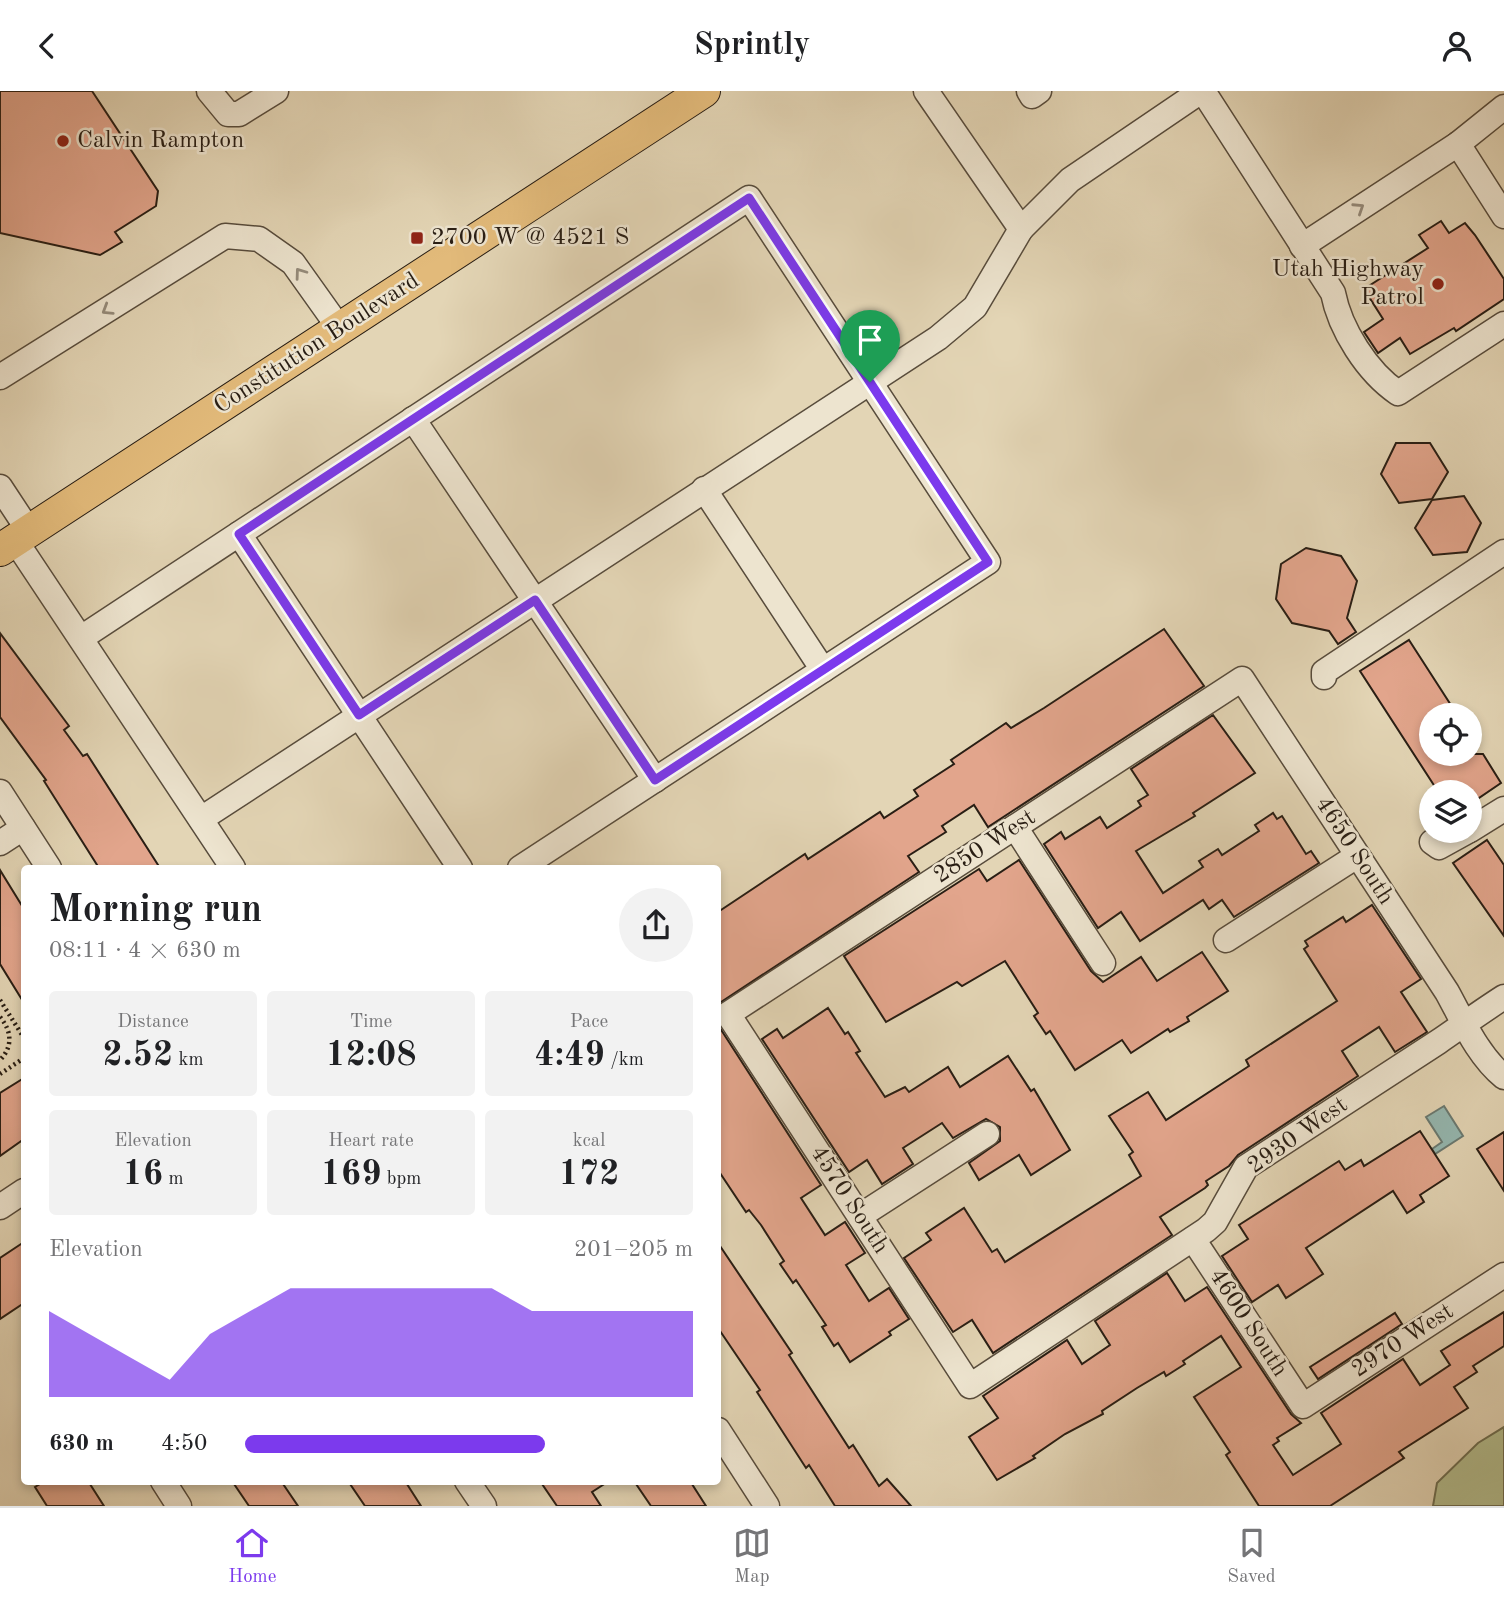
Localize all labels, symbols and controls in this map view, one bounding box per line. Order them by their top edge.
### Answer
icon: back [28,27,66,65]
icon: person [1438,27,1476,65]
text: Sprintly [694,30,810,62]
place label: Calvin Rampton [77,129,244,153]
marker: Calvin Rampton [55,133,71,149]
one-way arrow [1351,204,1364,217]
place label: 2700 W @ 4521 S [431,226,629,250]
marker: 2700 W @ 4521 S [409,230,425,246]
place label: Utah Highway Patrol [1272,258,1424,310]
one-way arrow [296,268,308,281]
street label: Constitution Boulevard [210,269,424,419]
marker: Utah Highway Patrol [1430,276,1446,292]
one-way arrow [101,301,114,314]
pin [840,310,900,382]
icon: arrive [851,321,889,359]
map controls [1419,703,1482,843]
button: locate [1419,703,1482,766]
button: layers [1419,780,1482,843]
street label: 4650 South [1310,793,1398,909]
street label: 2850 West [930,805,1040,889]
button: share [619,888,693,962]
text: Morning run [49,892,262,930]
text: 08:11 · 4 × 630 m [49,939,241,962]
text: Distance [117,1013,189,1032]
text: Time [350,1013,392,1032]
text: Pace [570,1013,608,1032]
text: 2.52 [103,1038,173,1073]
text: 12:08 [325,1038,417,1073]
text: 4:49 [534,1038,605,1073]
text: km [173,1051,204,1070]
text: /km [605,1051,644,1070]
street label: 2930 West [1244,1093,1352,1179]
text: Elevation [114,1132,192,1151]
text: Heart rate [328,1132,414,1151]
text: kcal [573,1132,605,1151]
street label: 4570 South [805,1142,893,1258]
text: 16 [122,1157,163,1192]
text: 169 [321,1157,381,1192]
text: 172 [559,1157,619,1192]
text: m [163,1170,184,1189]
text: bpm [381,1170,421,1189]
text: Elevation [49,1238,143,1261]
text: 201–205 m [574,1238,693,1261]
street label: 4600 South [1204,1265,1292,1381]
street label: 2970 West [1348,1299,1458,1383]
text: 630 m [49,1432,114,1455]
text: 4:50 [161,1432,207,1455]
tab: Home [228,1524,276,1589]
tab: Map [733,1524,771,1589]
tab: Saved [1227,1524,1276,1589]

